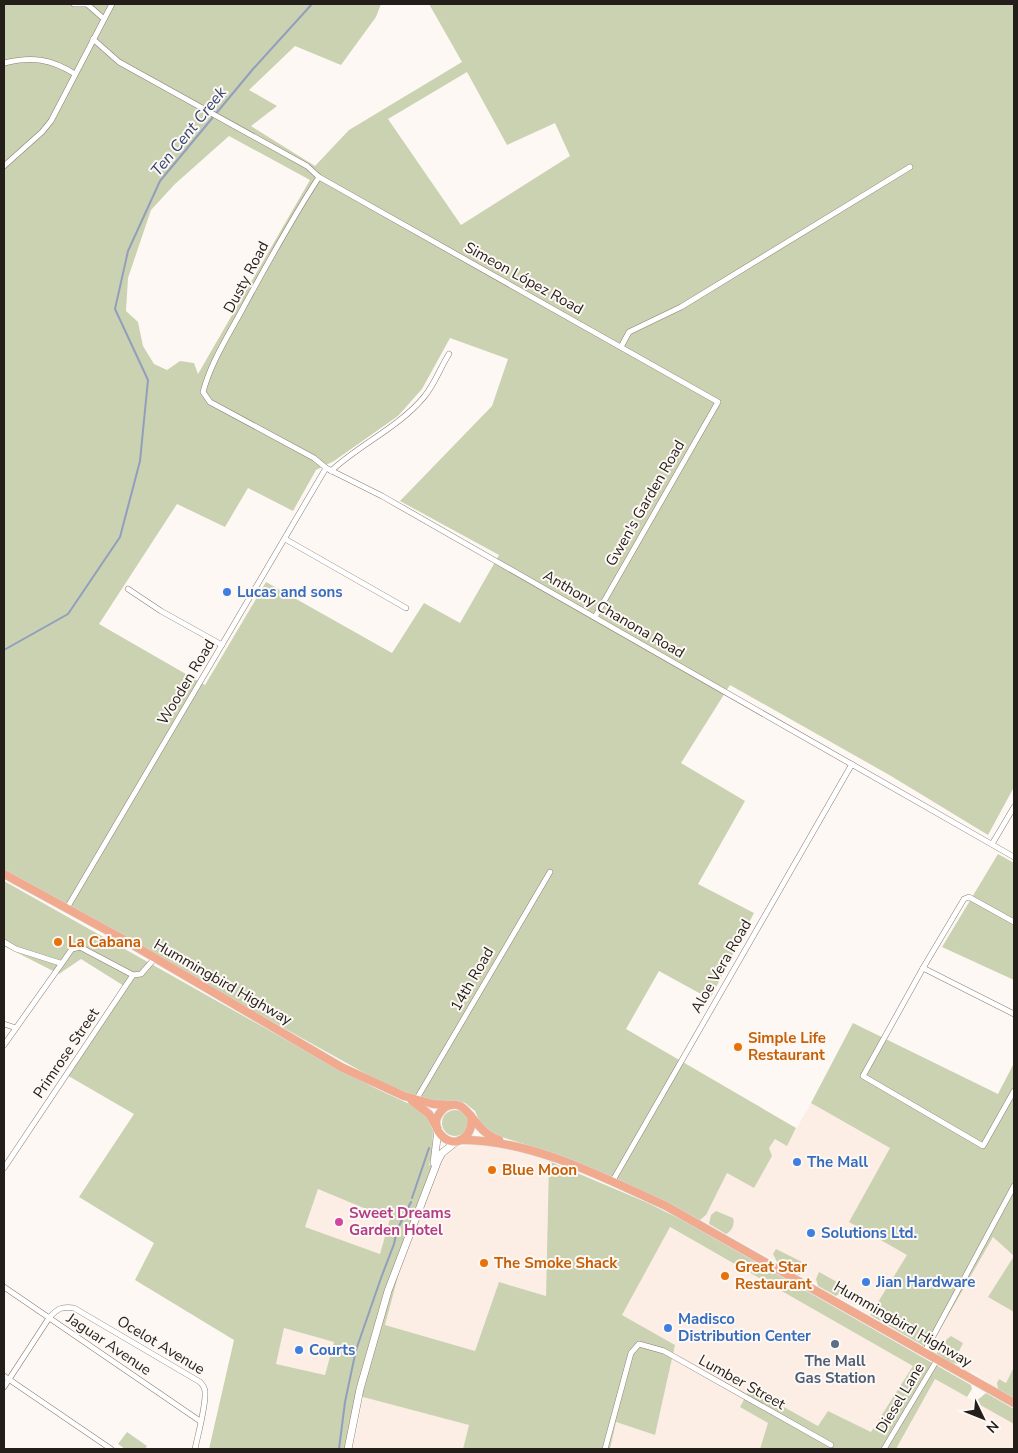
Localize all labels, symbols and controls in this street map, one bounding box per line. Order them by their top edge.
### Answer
water label: Ten Cent Creek [146,82,232,181]
street label: Simeon López Road [461,237,587,319]
street label: Dusty Road [219,238,273,316]
street label: Gwen's Garden Road [601,436,689,570]
street label: Anthony Chanona Road [540,565,688,663]
place label: Lucas and sons [237,582,343,602]
marker: Lucas and sons [221,586,233,598]
street label: Wooden Road [153,636,219,728]
street label: Aloe Vera Road [686,916,756,1016]
place label: La Cabana [68,932,141,952]
street label: Hummingbird Highway [150,934,296,1030]
marker: La Cabana [52,936,64,948]
street label: 14th Road [446,943,498,1015]
street label: Primrose Street [28,1003,104,1102]
place label: Simple Life Restaurant [748,1028,826,1065]
marker: Simple Life Restaurant [732,1041,744,1053]
place label: The Mall [807,1152,868,1172]
marker: The Mall [791,1156,803,1168]
place label: Blue Moon [502,1160,577,1180]
marker: Blue Moon [486,1164,498,1176]
place label: Sweet Dreams Garden Hotel [349,1203,451,1240]
marker: Sweet Dreams Garden Hotel [333,1216,345,1228]
place label: Solutions Ltd. [821,1223,917,1243]
marker: Solutions Ltd. [805,1227,817,1239]
place label: The Smoke Shack [494,1253,618,1273]
marker: The Smoke Shack [478,1257,490,1269]
place label: Great Star Restaurant [735,1257,812,1294]
marker: Great Star Restaurant [719,1270,731,1282]
place label: Jian Hardware [875,1272,975,1292]
street label: Hummingbird Highway [830,1276,976,1372]
marker: Jian Hardware [860,1276,872,1288]
street label: Jaguar Avenue [62,1308,155,1380]
place label: Madisco Distribution Center [678,1309,811,1346]
street label: Ocelot Avenue [113,1311,209,1379]
marker: Madisco Distribution Center [662,1322,674,1334]
marker: The Mall Gas Station [829,1338,841,1350]
place label: Courts [309,1340,355,1360]
marker: Courts [293,1344,305,1356]
street label: Lumber Street [695,1350,790,1414]
place label: The Mall Gas Station [795,1351,875,1388]
street label: Diesel Lane [871,1359,929,1437]
north arrow [958,1393,1008,1443]
text: N [982,1416,1003,1437]

